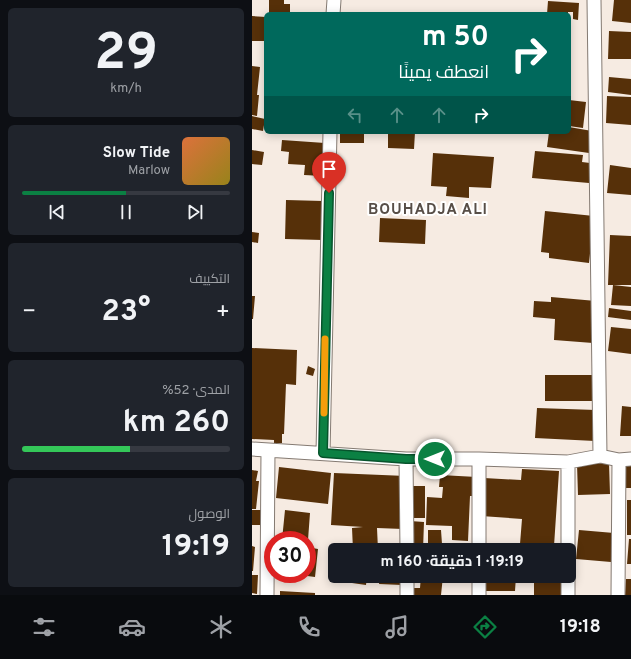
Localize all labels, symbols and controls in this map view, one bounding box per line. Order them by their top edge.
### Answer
text: 50 m [422,20,489,56]
text: 29 [94,22,158,88]
icon: right [503,28,555,80]
text: انعطف يمينًا [398,62,489,85]
text: km/h [110,81,142,97]
icon: left [344,104,366,126]
icon: ahead [386,104,408,126]
icon: ahead [428,104,450,126]
icon: right [470,104,492,126]
text: Slow Tide [103,144,170,163]
pin [312,152,346,193]
icon: arrive [318,158,340,180]
text: Marlow [128,163,170,179]
icon: previous [46,201,68,223]
icon: pause [115,201,137,223]
icon: next [184,201,206,223]
district label: BOUHADJA ALI [368,201,488,220]
text: التكييف [189,272,230,288]
text: 23° [102,294,150,331]
text: − [22,299,36,326]
text: + [216,299,230,326]
text: المدى · 52% [162,383,230,399]
text: 260 km [123,405,230,442]
position arrow [414,438,456,480]
text: الوصول [189,507,230,523]
text: 19:19 [162,529,230,566]
speed limit sign: 30 [264,531,316,583]
text: 19:19 · 1 دقيقة · 160 m [380,553,524,572]
icon: filters [30,613,58,641]
icon: car [118,613,146,641]
icon: climate [207,613,235,641]
icon: phone [295,613,323,641]
icon: music [383,613,411,641]
icon: directions [471,613,499,641]
text: 19:18 [560,616,601,639]

